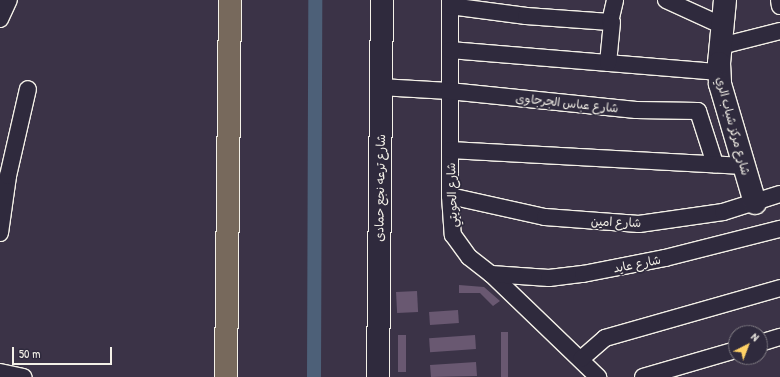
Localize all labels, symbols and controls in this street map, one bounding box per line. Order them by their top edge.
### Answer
street label: شارع مركز شباب الري [713,75,753,177]
street label: شارع عباس الجرجاوى [515,90,619,116]
street label: شارع ترعه نجع حمادى [372,134,388,242]
street label: شارع الحويتي [444,162,460,228]
street label: شارع امين [591,214,641,230]
street label: شارع عايد [612,252,662,276]
north arrow [728,325,768,365]
text: N [748,330,762,344]
scale bar [14,339,114,365]
text: 50 m [19,345,40,362]

